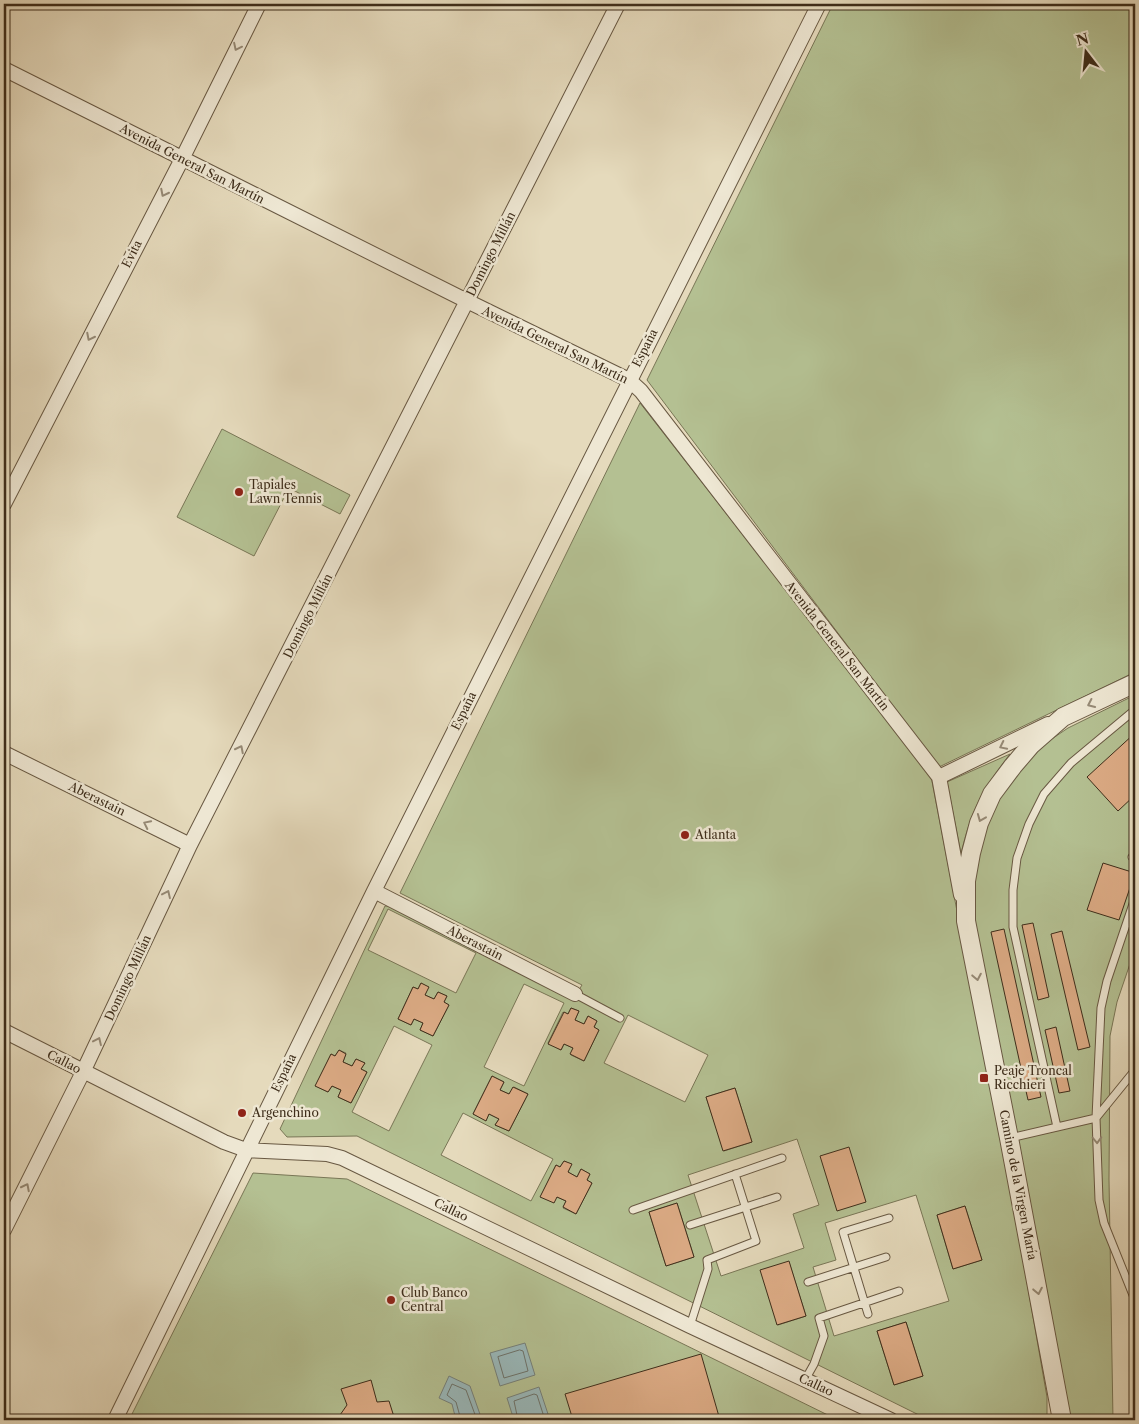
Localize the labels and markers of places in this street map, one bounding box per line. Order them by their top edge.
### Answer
place label: Tapiales Lawn Tennis [249,477,322,506]
marker: Tapiales Lawn Tennis [233,486,245,498]
place label: Atlanta [694,827,737,842]
marker: Atlanta [679,829,691,841]
place label: Peaje Troncal Ricchieri [994,1063,1072,1092]
marker: Peaje Troncal Ricchieri [978,1072,990,1084]
place label: Argenchino [251,1105,319,1120]
marker: Argenchino [236,1107,248,1119]
place label: Club Banco Central [401,1285,468,1314]
marker: Club Banco Central [385,1294,397,1306]

